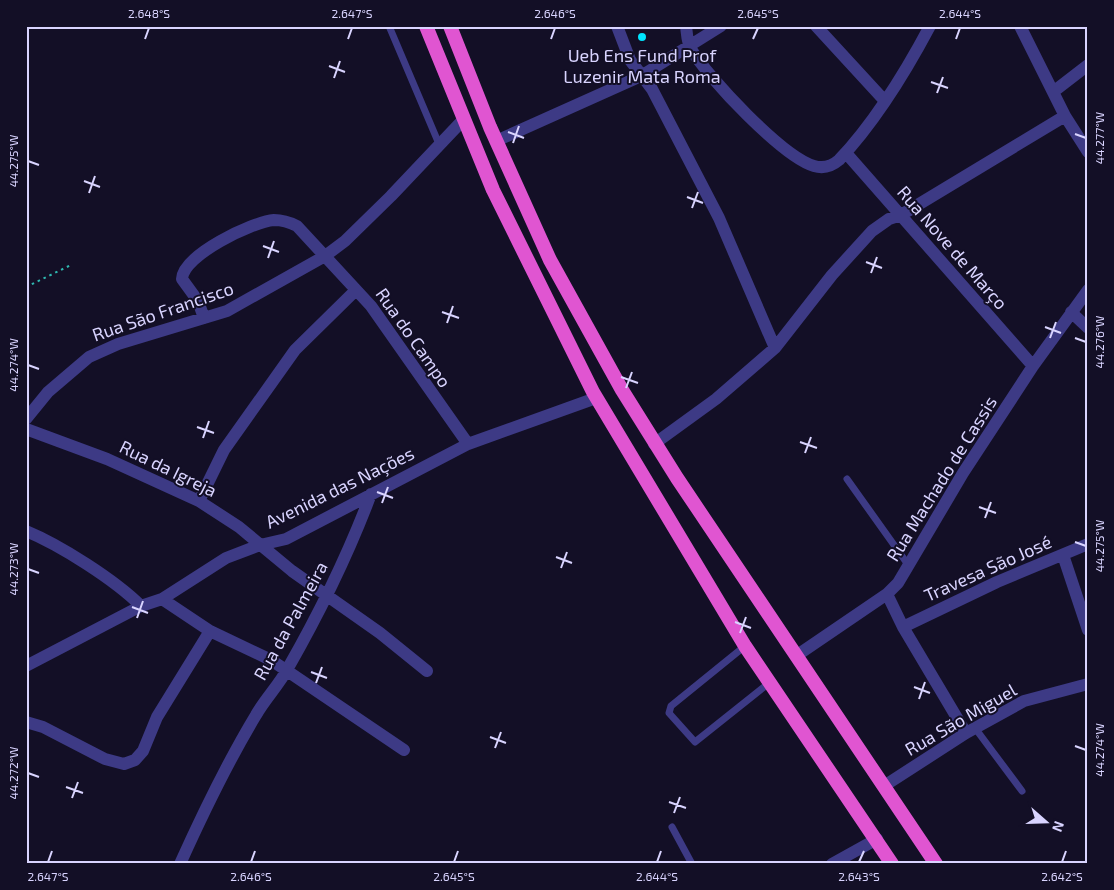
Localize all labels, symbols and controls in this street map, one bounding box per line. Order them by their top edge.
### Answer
text: 2.648°S [128,6,170,20]
text: 2.647°S [332,6,373,20]
text: 2.646°S [534,6,576,20]
text: 2.645°S [737,6,779,20]
text: 2.644°S [939,6,981,20]
marker: Ueb Ens Fund Prof Luzenir Mata Roma [636,31,648,43]
place label: Ueb Ens Fund Prof Luzenir Mata Roma [563,44,721,87]
text: 44.277°W [1092,112,1106,164]
text: 44.275°W [6,135,20,187]
street label: Rua Nove de Março [892,181,1012,314]
street label: Rua São Francisco [89,277,236,346]
street label: Rua do Campo [371,283,456,391]
text: 44.276°W [1092,316,1106,369]
text: 44.274°W [6,338,20,392]
street label: Rua Machado de Cassis [881,392,1001,565]
street label: Rua da Igreja [116,435,221,501]
street label: Avenida das Nações [262,442,418,534]
text: 44.275°W [1092,520,1106,572]
street label: Travesa São José [921,530,1055,606]
text: 44.273°W [6,543,20,595]
street label: Rua da Palmeira [248,557,332,684]
street label: Rua São Miguel [901,678,1021,760]
text: 44.274°W [1092,723,1106,777]
text: 44.272°W [6,747,20,799]
north arrow [1022,798,1072,848]
text: N [1049,819,1068,834]
text: 2.647°S [28,869,69,883]
text: 2.646°S [230,869,272,883]
text: 2.645°S [433,869,475,883]
text: 2.644°S [636,869,678,883]
text: 2.643°S [838,869,880,883]
text: 2.642°S [1041,869,1083,883]

